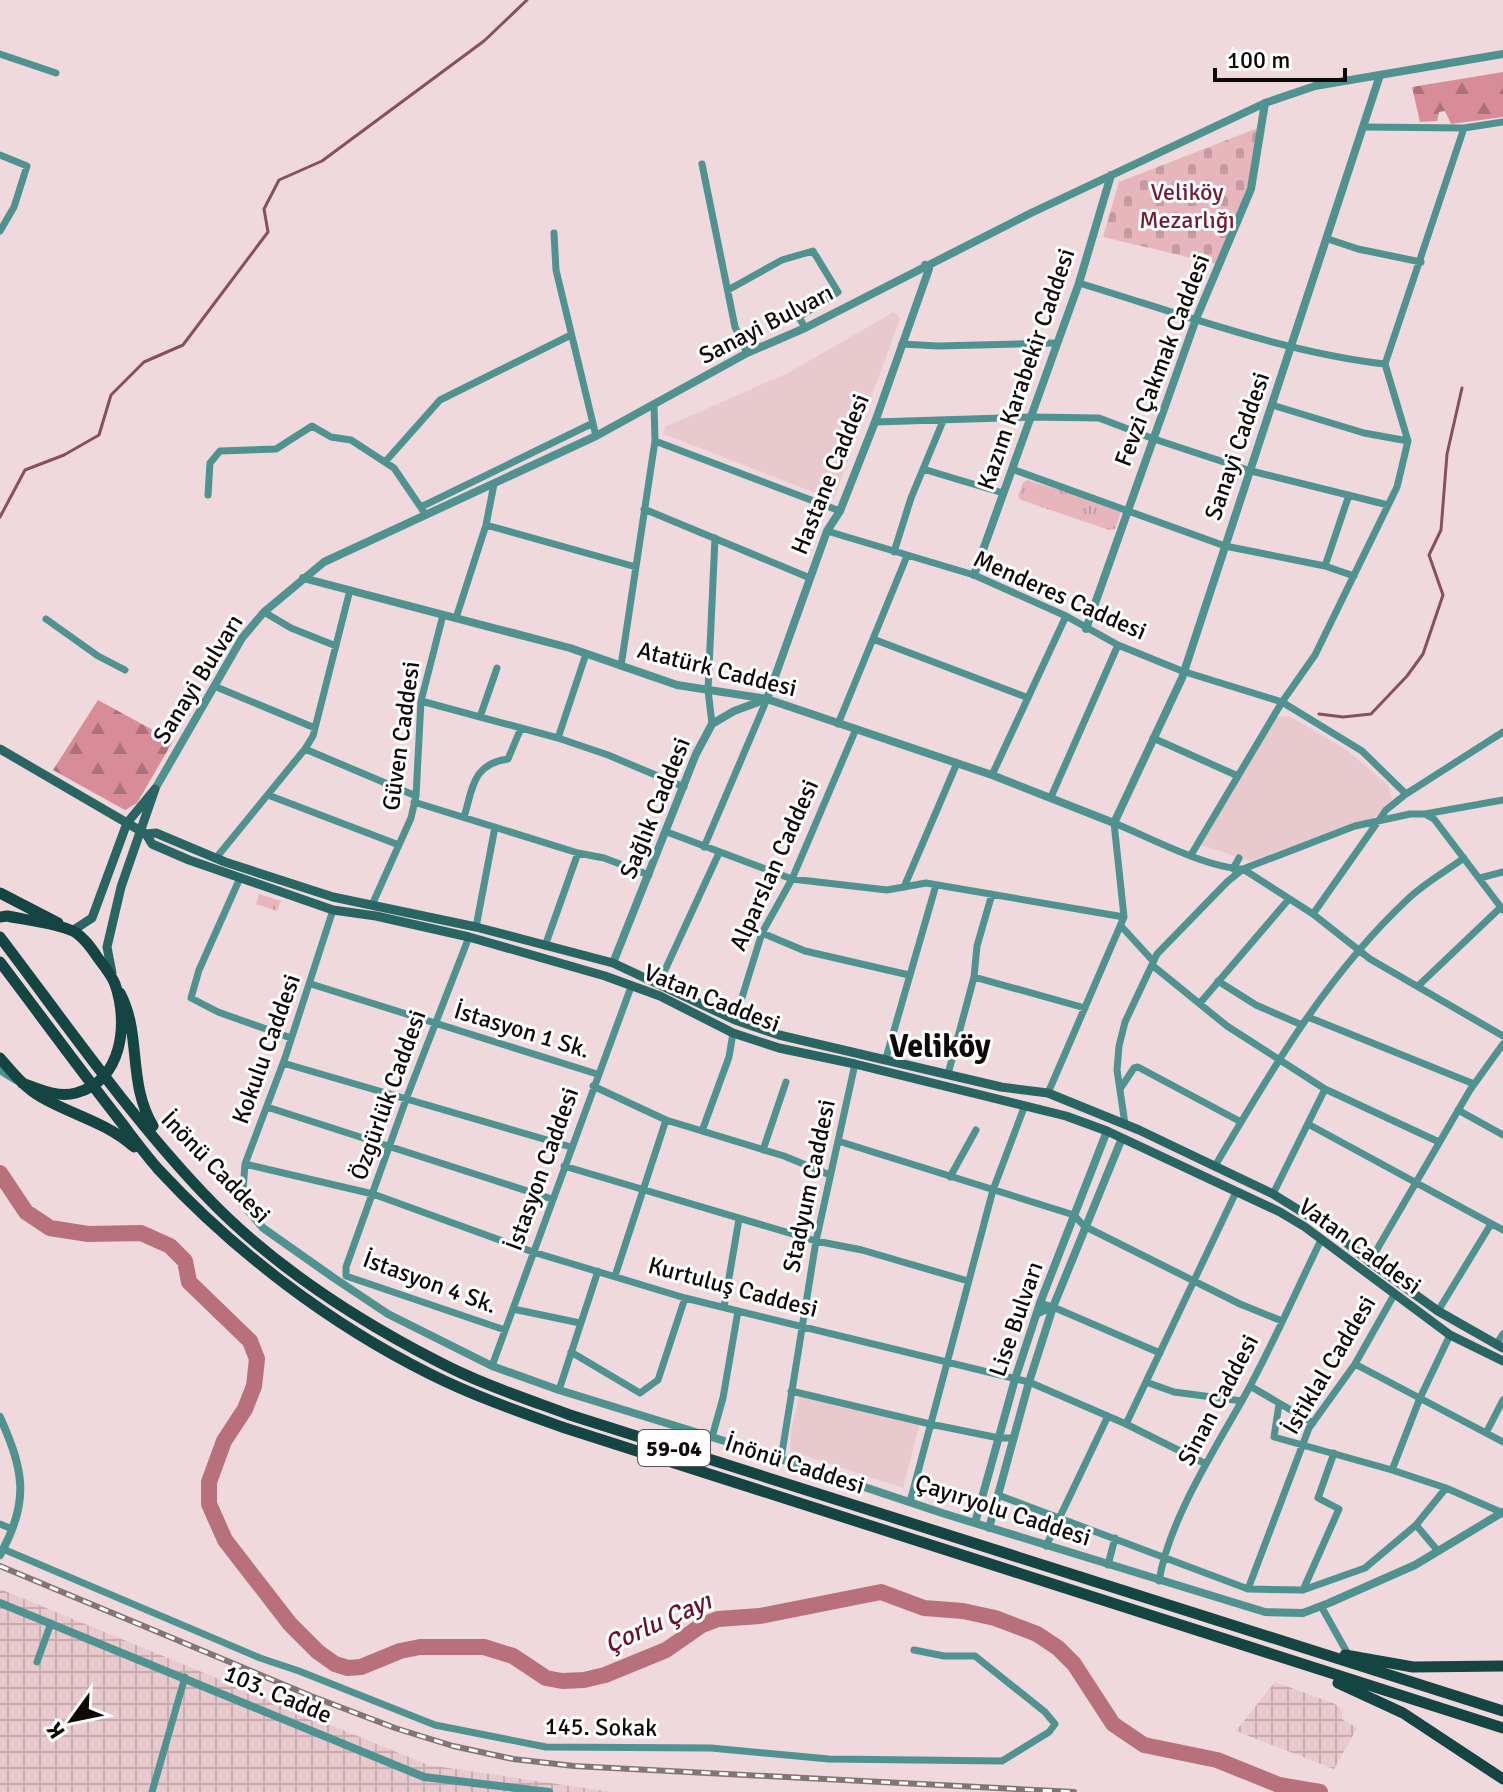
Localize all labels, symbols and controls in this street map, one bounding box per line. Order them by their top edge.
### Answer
scale bar [1215,32,1345,82]
text: 100 m [1227,45,1290,75]
park label: Veliköy Mezarlığı [1139,177,1235,235]
street label: Kazım Karabekir Caddesi [971,244,1081,494]
street label: Fevzi Çakmak Caddesi [1108,250,1216,470]
street label: Sanayi Bulvarı [694,277,838,371]
street label: Sanayi Caddesi [1198,368,1276,524]
street label: Hastane Caddesi [784,389,876,559]
street label: Menderes Caddesi [969,543,1151,647]
street label: Sanayi Bulvarı [146,609,250,749]
street label: Atatürk Caddesi [634,635,800,703]
street label: Güven Caddesi [376,659,426,813]
street label: Sağlık Caddesi [613,733,697,883]
street label: Alparslan Caddesi [723,775,825,955]
street label: Vatan Caddesi [639,957,785,1039]
street label: Kokulu Caddesi [225,970,307,1128]
street label: İstasyon 1 Sk. [451,995,593,1065]
street label: Özgürlük Caddesi [343,1006,433,1184]
district label: Veliköy [889,1027,991,1066]
street label: İstasyon Caddesi [499,1083,585,1255]
street label: Stadyum Caddesi [776,1097,842,1275]
street label: İnönü Caddesi [155,1104,277,1230]
street label: Vatan Caddesi [1293,1191,1427,1301]
street label: İstasyon 4 Sk. [359,1244,501,1320]
street label: Kurtuluş Caddesi [645,1250,821,1324]
street label: Lise Bulvarı [982,1258,1050,1380]
street label: İstiklal Caddesi [1276,1290,1382,1440]
street label: Sinan Caddesi [1171,1329,1265,1471]
street label: İnönü Caddesi [721,1427,869,1501]
road number: 59-04 [638,1430,710,1466]
street label: Çayıryolu Caddesi [911,1467,1095,1553]
water label: Çorlu Çayı [600,1585,717,1661]
street label: 103. Cadde [220,1658,336,1730]
north arrow [32,1680,112,1760]
street label: 145. Sokak [544,1711,658,1743]
text: K [40,1717,71,1744]

